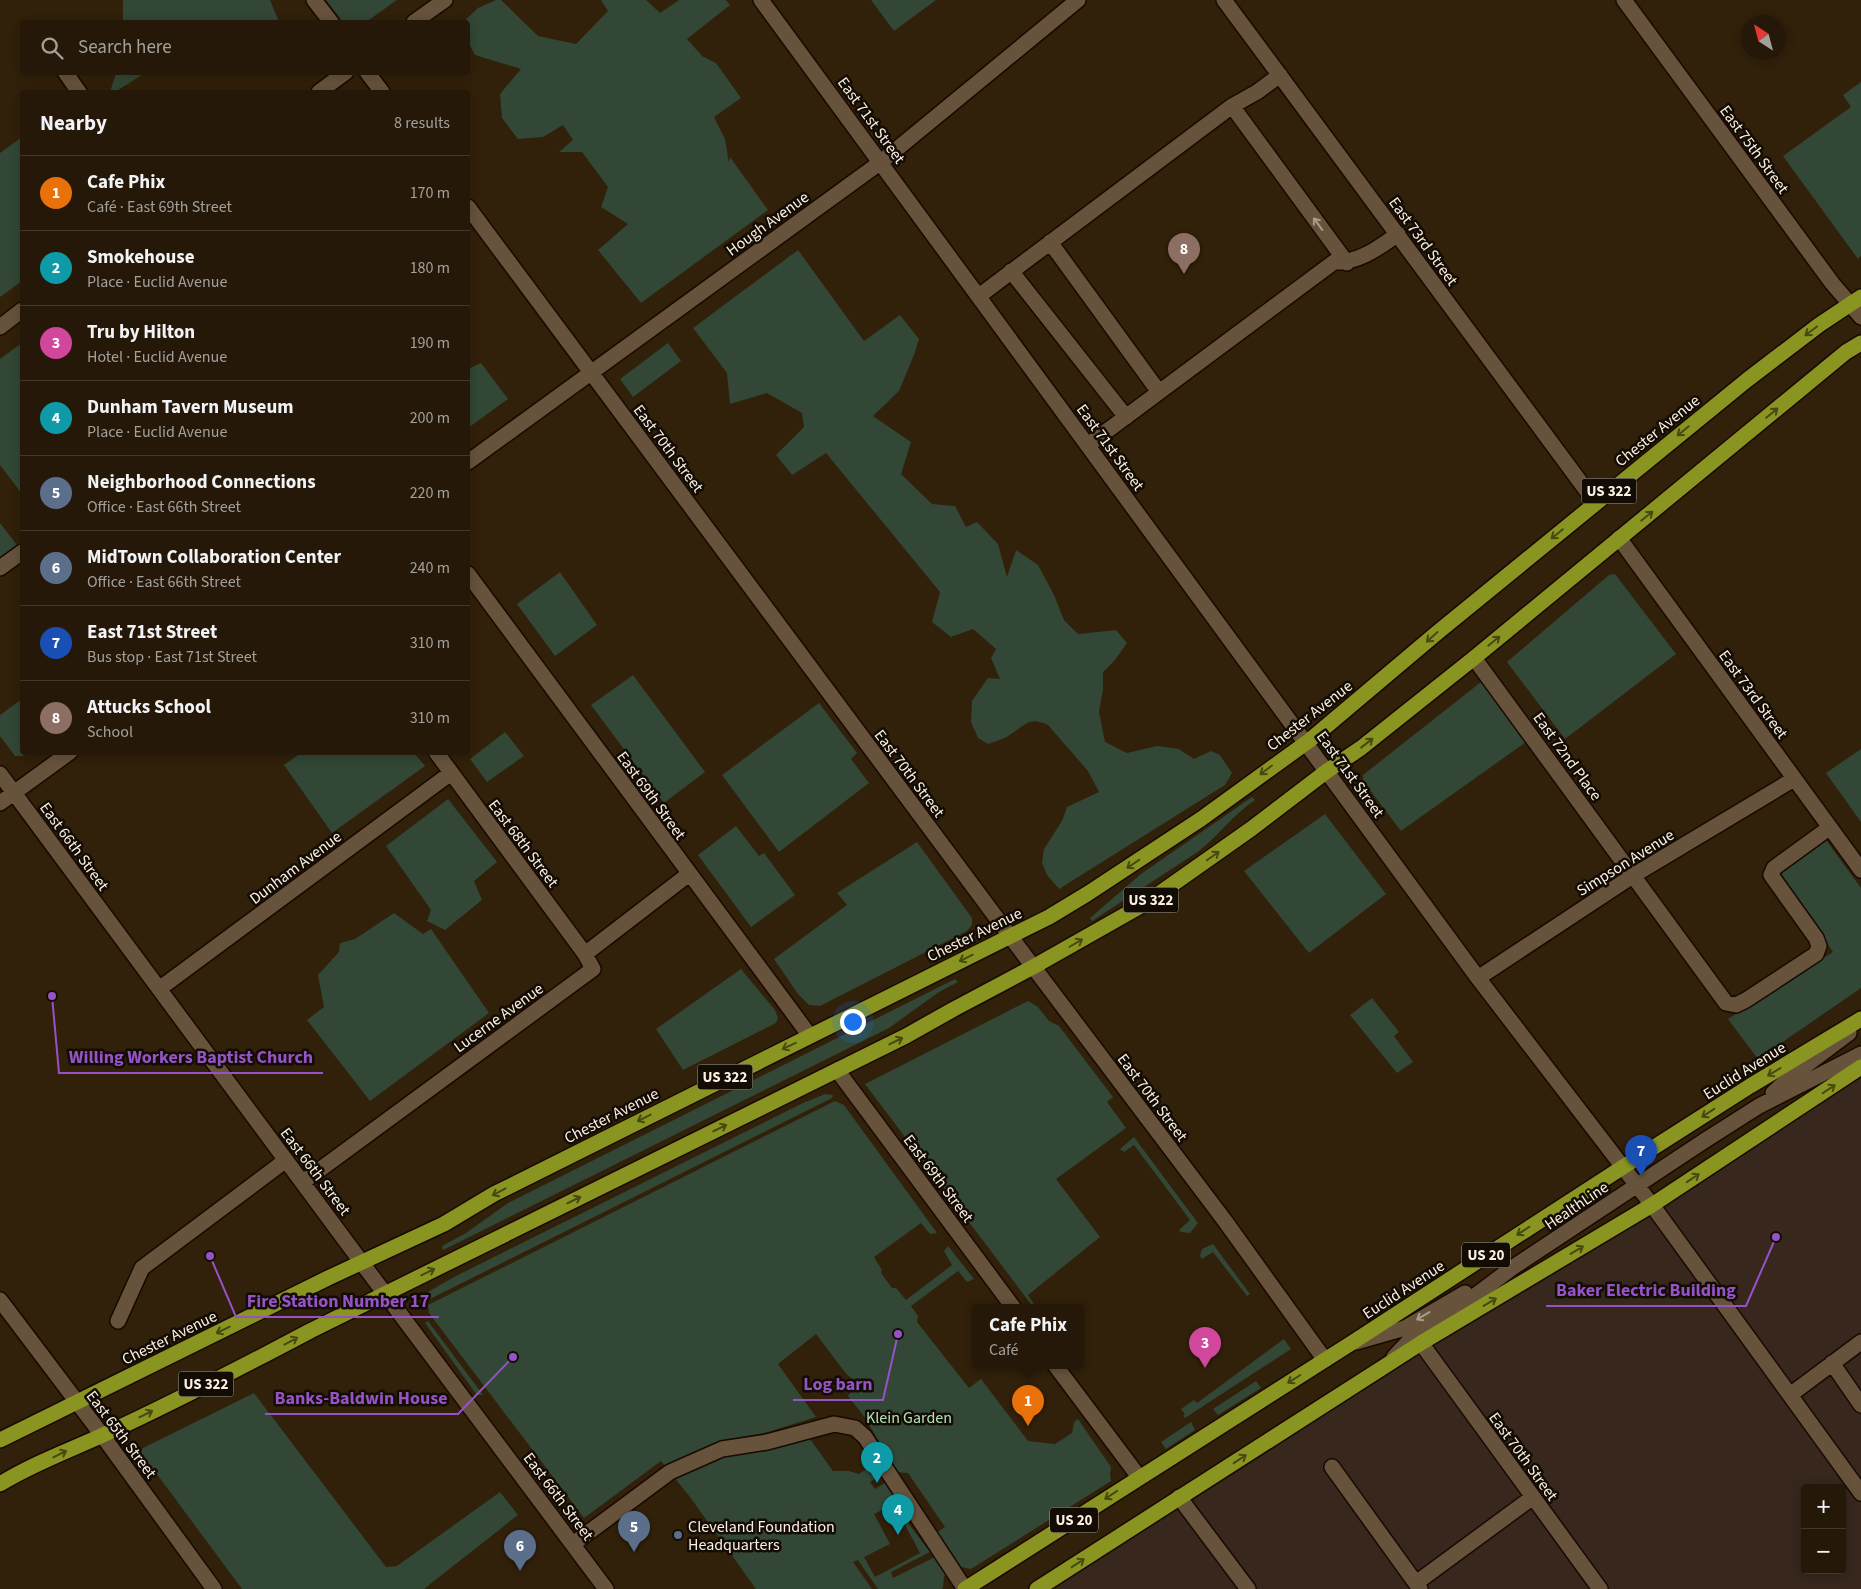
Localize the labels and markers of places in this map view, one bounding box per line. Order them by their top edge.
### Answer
pin: 8 [1168,233,1200,274]
callout: Willing Workers Baptist Church [59,1040,323,1073]
pin: 7 [1625,1135,1657,1176]
callout: Baker Electric Building [1546,1273,1746,1306]
callout: Fire Station Number 17 [236,1284,439,1317]
pin: 3 [1189,1327,1221,1368]
callout: Log barn [793,1367,883,1400]
callout: Banks-Baldwin House [265,1381,458,1414]
pin: 1 [1012,1385,1044,1426]
pin: 2 [861,1442,893,1483]
pin: 4 [882,1494,914,1535]
pin: 5 [618,1511,650,1552]
place label: Cleveland Foundation Headquarters [688,1516,835,1556]
marker: Cleveland Foundation Headquarters [672,1529,684,1541]
pin: 6 [504,1530,536,1571]

